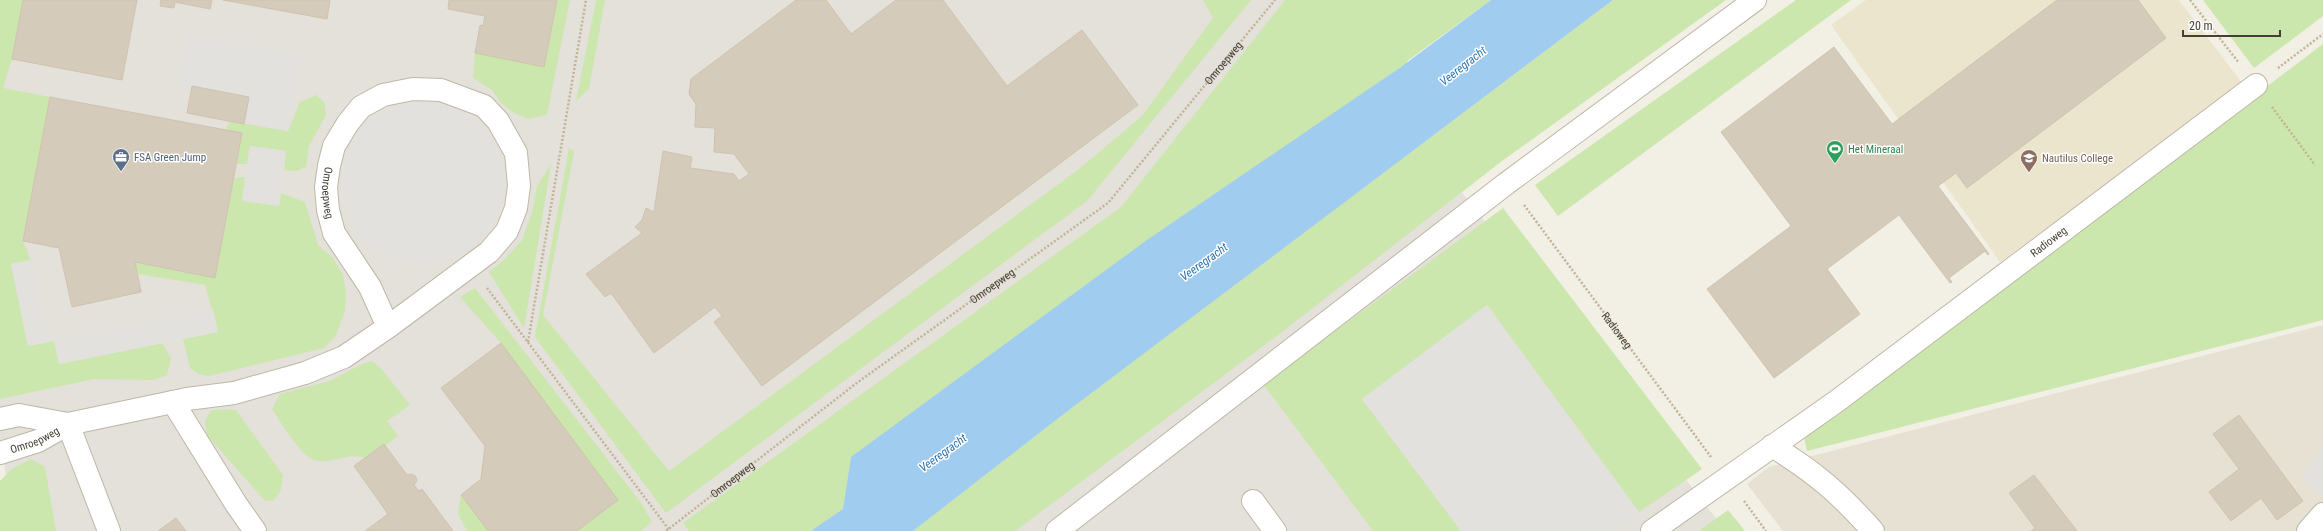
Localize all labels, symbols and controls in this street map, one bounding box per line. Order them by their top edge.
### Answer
scale bar [2183,12,2280,38]
text: 20 m [2189,19,2213,33]
street label: Omroepweg [1202,39,1245,87]
water label: Veeregracht [1437,43,1489,88]
sports icon: Het Mineraal [1825,139,1845,164]
place label: Het Mineraal [1848,143,1903,156]
office icon: FSA Green Jump [111,147,131,172]
school or university icon: Nautilus College [2019,148,2039,173]
place label: FSA Green Jump [134,151,206,164]
place label: Nautilus College [2042,152,2113,165]
street label: Omroepweg [319,166,337,220]
street label: Radioweg [2028,224,2069,259]
water label: Veeregracht [1178,240,1231,284]
street label: Omroepweg [967,266,1017,306]
street label: Radioweg [1599,309,1635,351]
street label: Omroepweg [9,424,61,456]
water label: Veeregracht [917,431,970,475]
street label: Omroepweg [708,458,757,501]

